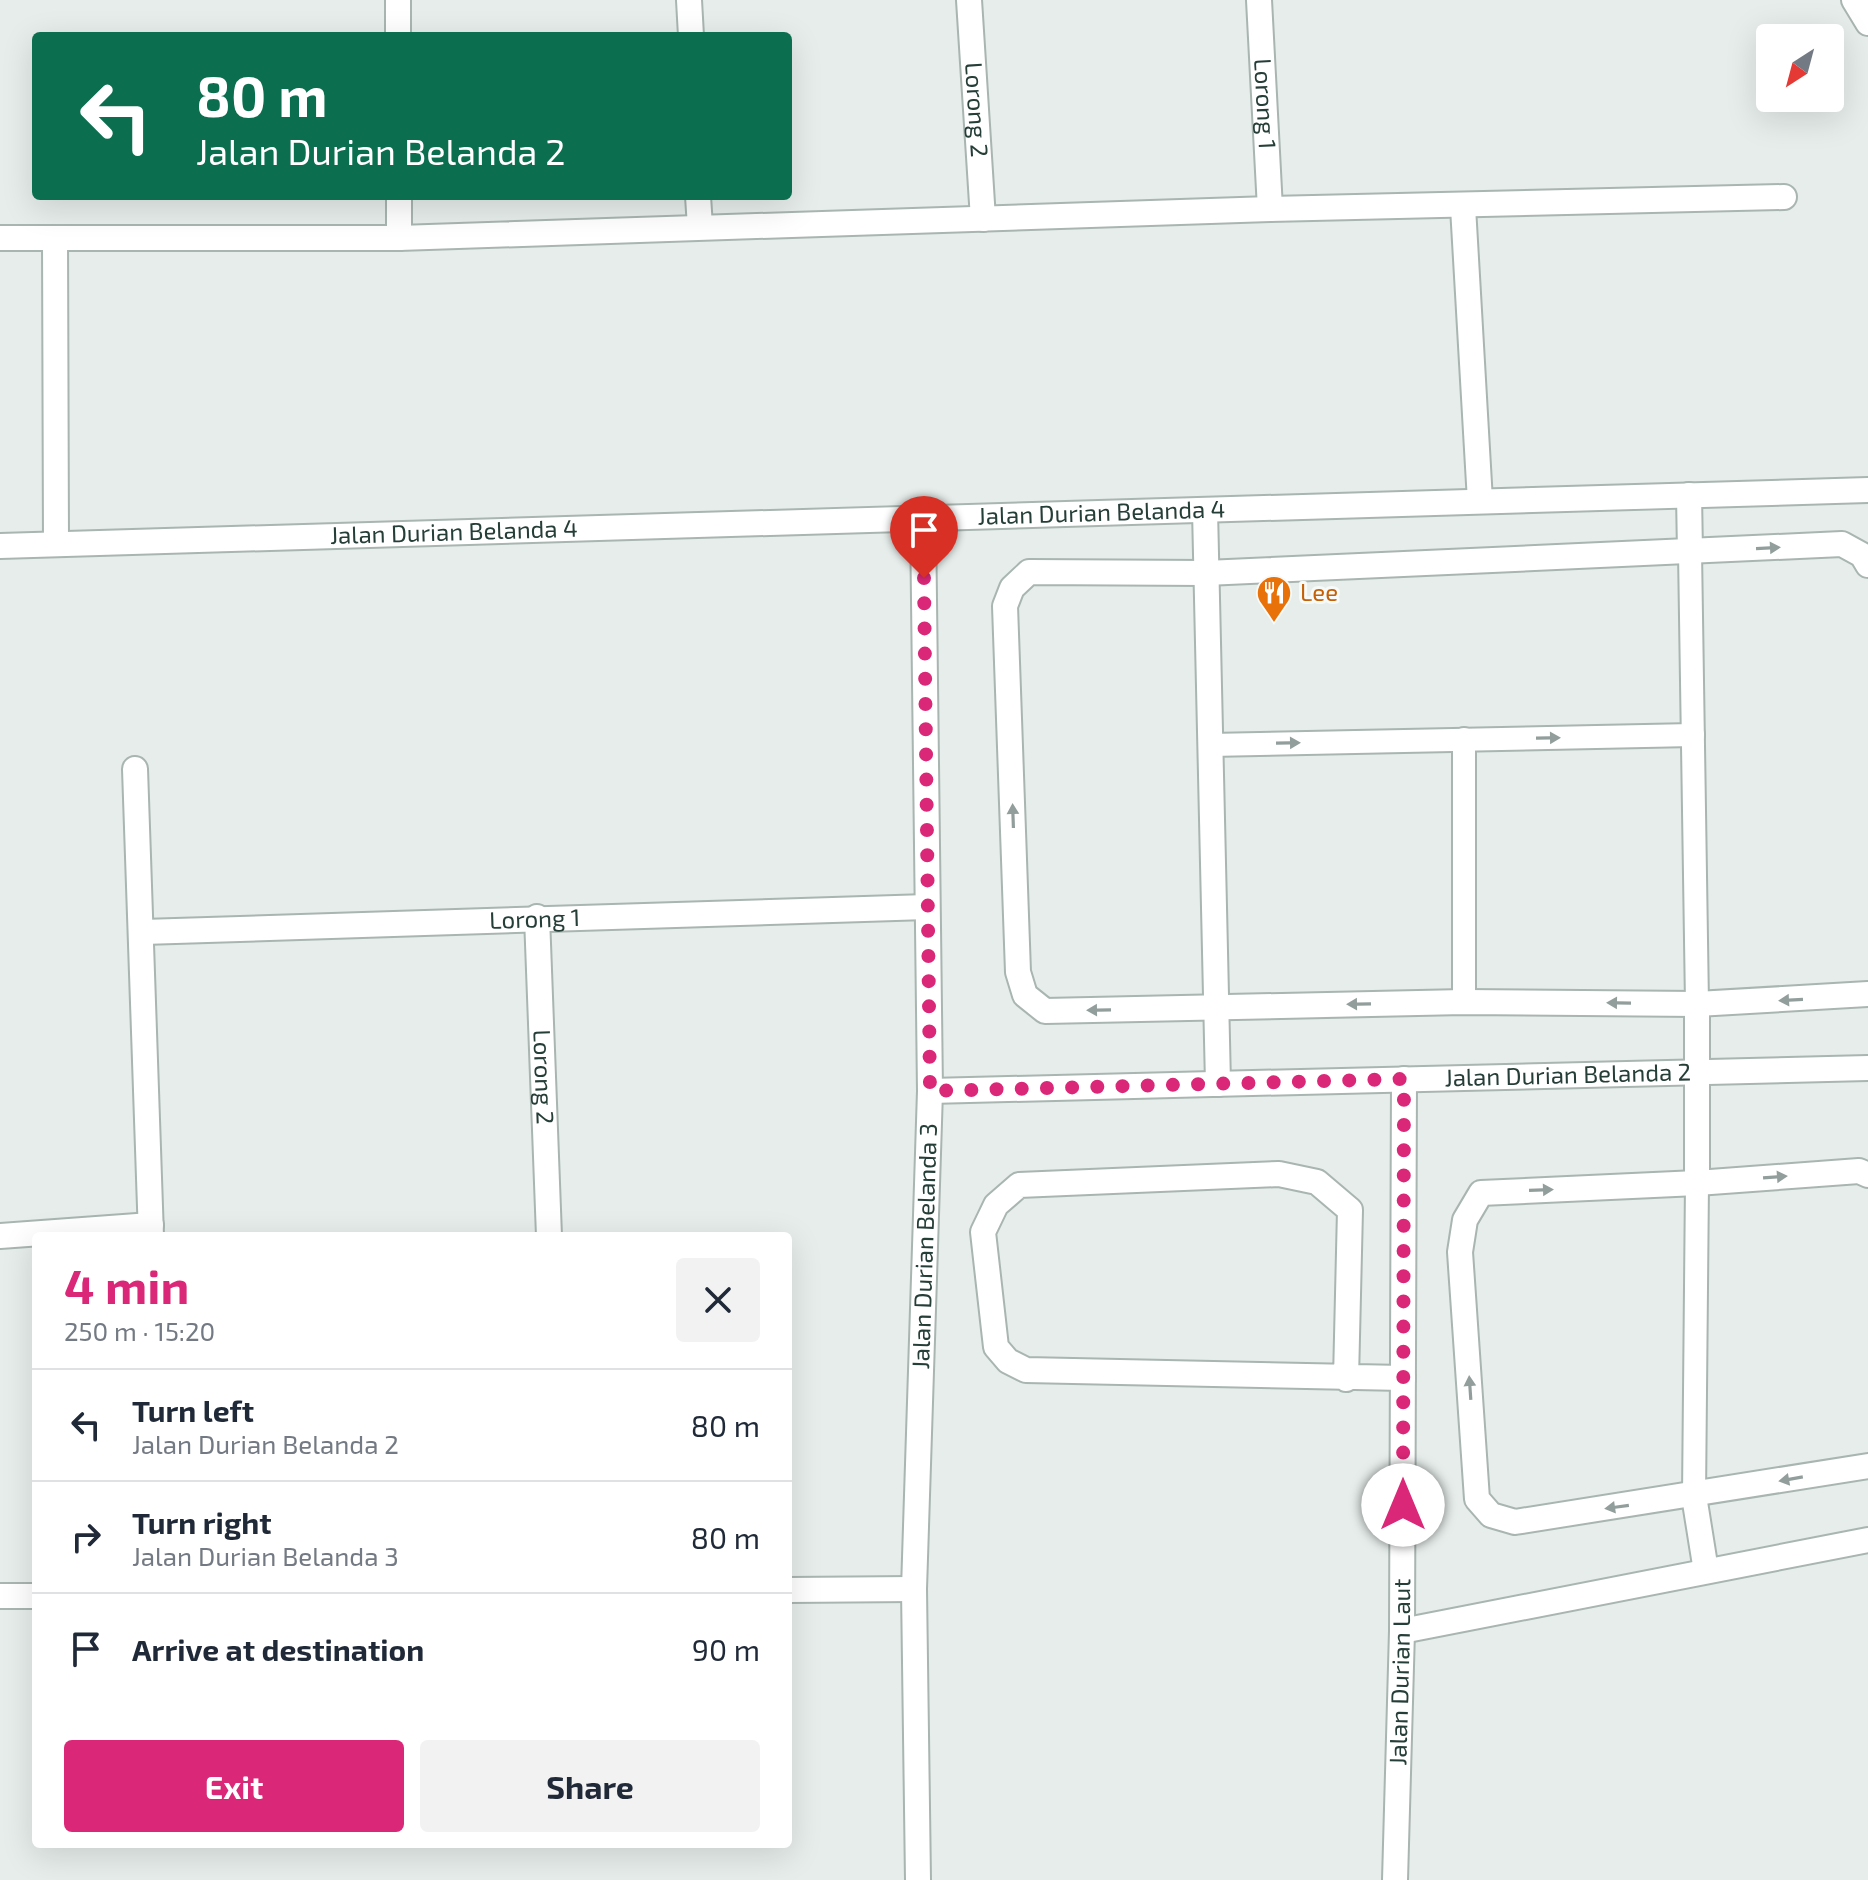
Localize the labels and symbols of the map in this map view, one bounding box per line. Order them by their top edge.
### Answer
north arrow [1756,24,1844,112]
street label: Lorong 1 [1249,57,1283,150]
street label: Lorong 2 [960,61,995,158]
street label: Jalan Durian Belanda 4 [977,493,1226,530]
pin [890,496,958,578]
street label: Jalan Durian Belanda 4 [329,513,578,549]
one-way arrow [1756,542,1781,555]
restaurant icon: Lee [1255,574,1293,624]
place label: Lee [1300,577,1338,606]
one-way arrow [1536,732,1561,744]
one-way arrow [1276,737,1301,750]
one-way arrow [1006,803,1019,828]
street label: Lorong 1 [489,902,581,934]
one-way arrow [1778,993,1803,1006]
one-way arrow [1606,997,1631,1009]
one-way arrow [1346,998,1371,1010]
one-way arrow [1086,1003,1111,1016]
street label: Lorong 2 [528,1029,561,1125]
street label: Jalan Durian Belanda 2 [1444,1056,1691,1091]
street label: Jalan Durian Belanda 3 [905,1123,942,1370]
one-way arrow [1763,1170,1788,1183]
one-way arrow [1529,1184,1554,1197]
one-way arrow [1463,1375,1476,1400]
position arrow [1361,1463,1445,1547]
one-way arrow [1778,1474,1803,1486]
one-way arrow [1604,1502,1629,1514]
street label: Jalan Durian Laut [1382,1579,1415,1766]

